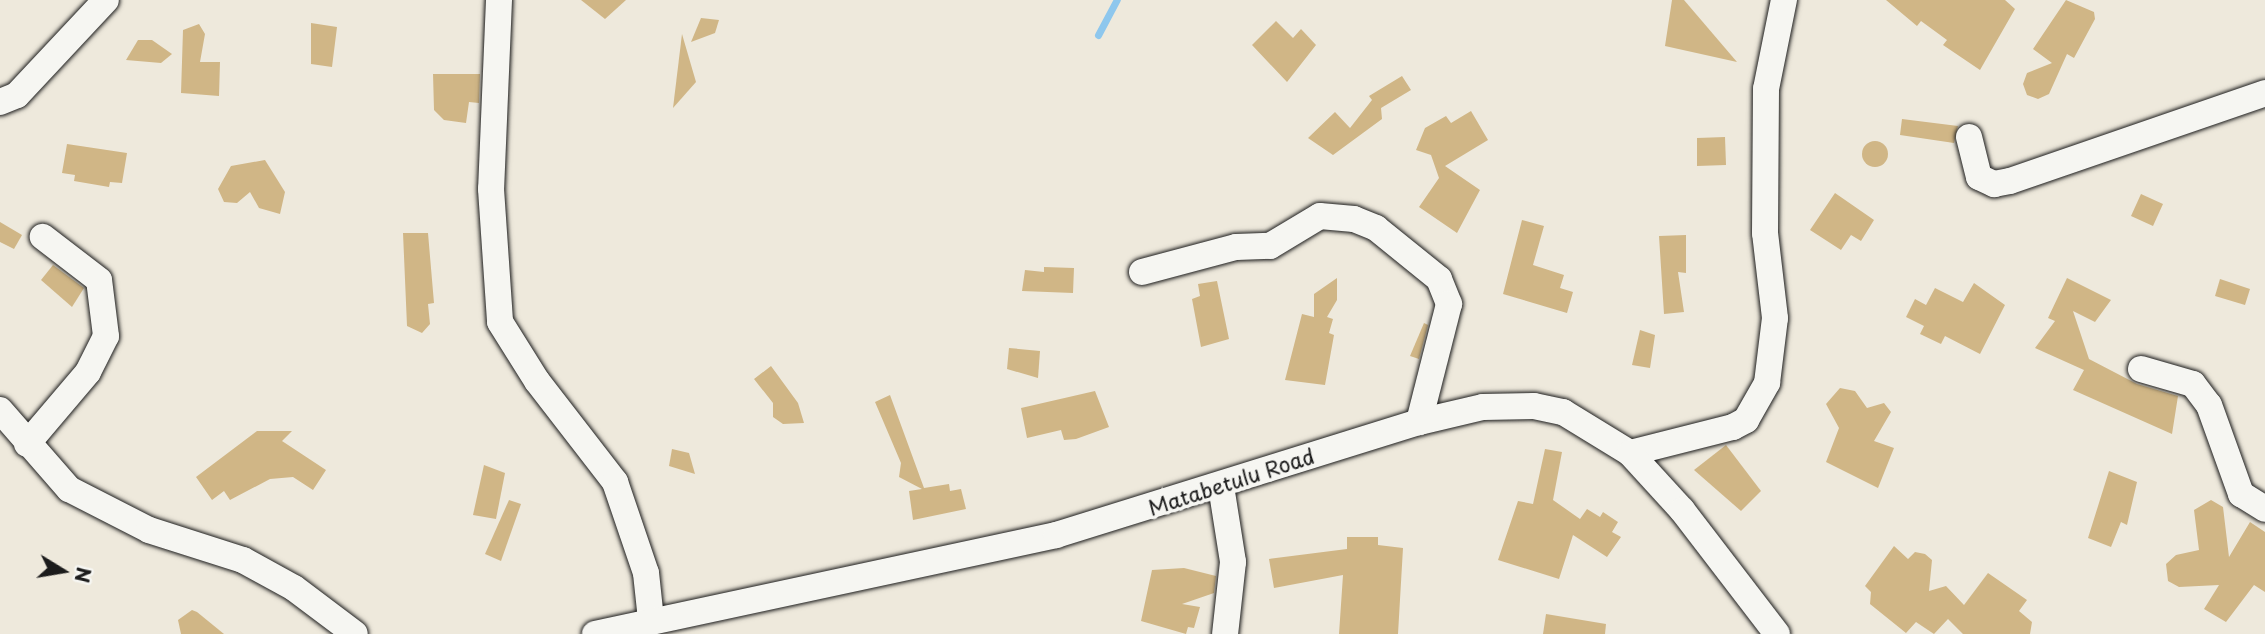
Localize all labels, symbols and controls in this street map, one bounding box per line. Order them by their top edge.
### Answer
street label: Matabetulu Road [1144,442,1318,520]
north arrow [28,536,98,606]
text: N [68,565,99,585]

